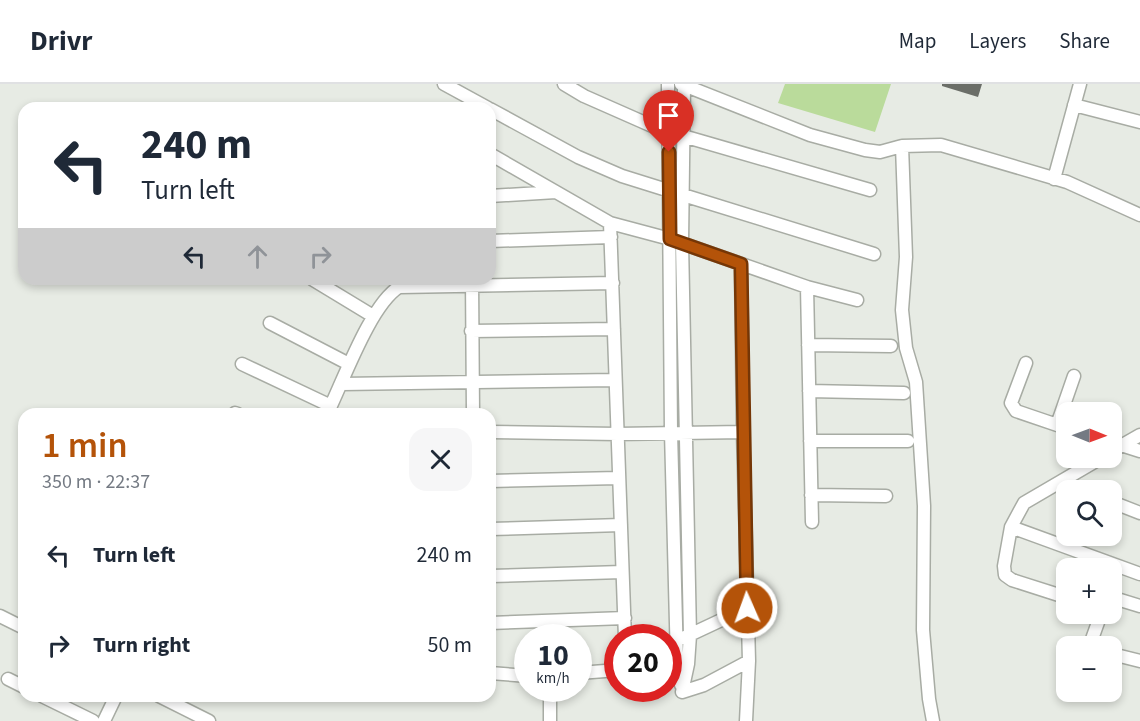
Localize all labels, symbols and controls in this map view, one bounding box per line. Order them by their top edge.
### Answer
text: Drivr [30,21,92,61]
text: Map [899,26,936,56]
text: Layers [969,26,1026,56]
text: Share [1059,26,1110,56]
pin [643,90,694,152]
icon: arrive [652,99,685,132]
text: 240 m [141,115,252,175]
icon: left [42,126,120,204]
text: Turn left [141,171,235,210]
icon: left [178,240,211,273]
icon: ahead [241,240,274,273]
icon: right [304,240,337,273]
north arrow [1056,402,1122,468]
map controls [1056,402,1122,702]
text: 1 min [42,420,128,471]
button: close [409,428,472,491]
text: 350 m · 22:37 [42,468,150,496]
button: search [1056,480,1122,546]
icon: left [42,539,75,572]
text: Turn left [93,539,175,571]
text: 240 m [417,539,472,571]
button: + [1056,558,1122,624]
position arrow [715,576,779,640]
speed limit sign: 20 [604,624,682,702]
icon: right [42,629,75,662]
text: Turn right [93,629,190,661]
text: 50 m [427,629,472,661]
text: 10 [537,634,569,677]
button: − [1056,636,1122,702]
text: km/h [536,668,570,689]

